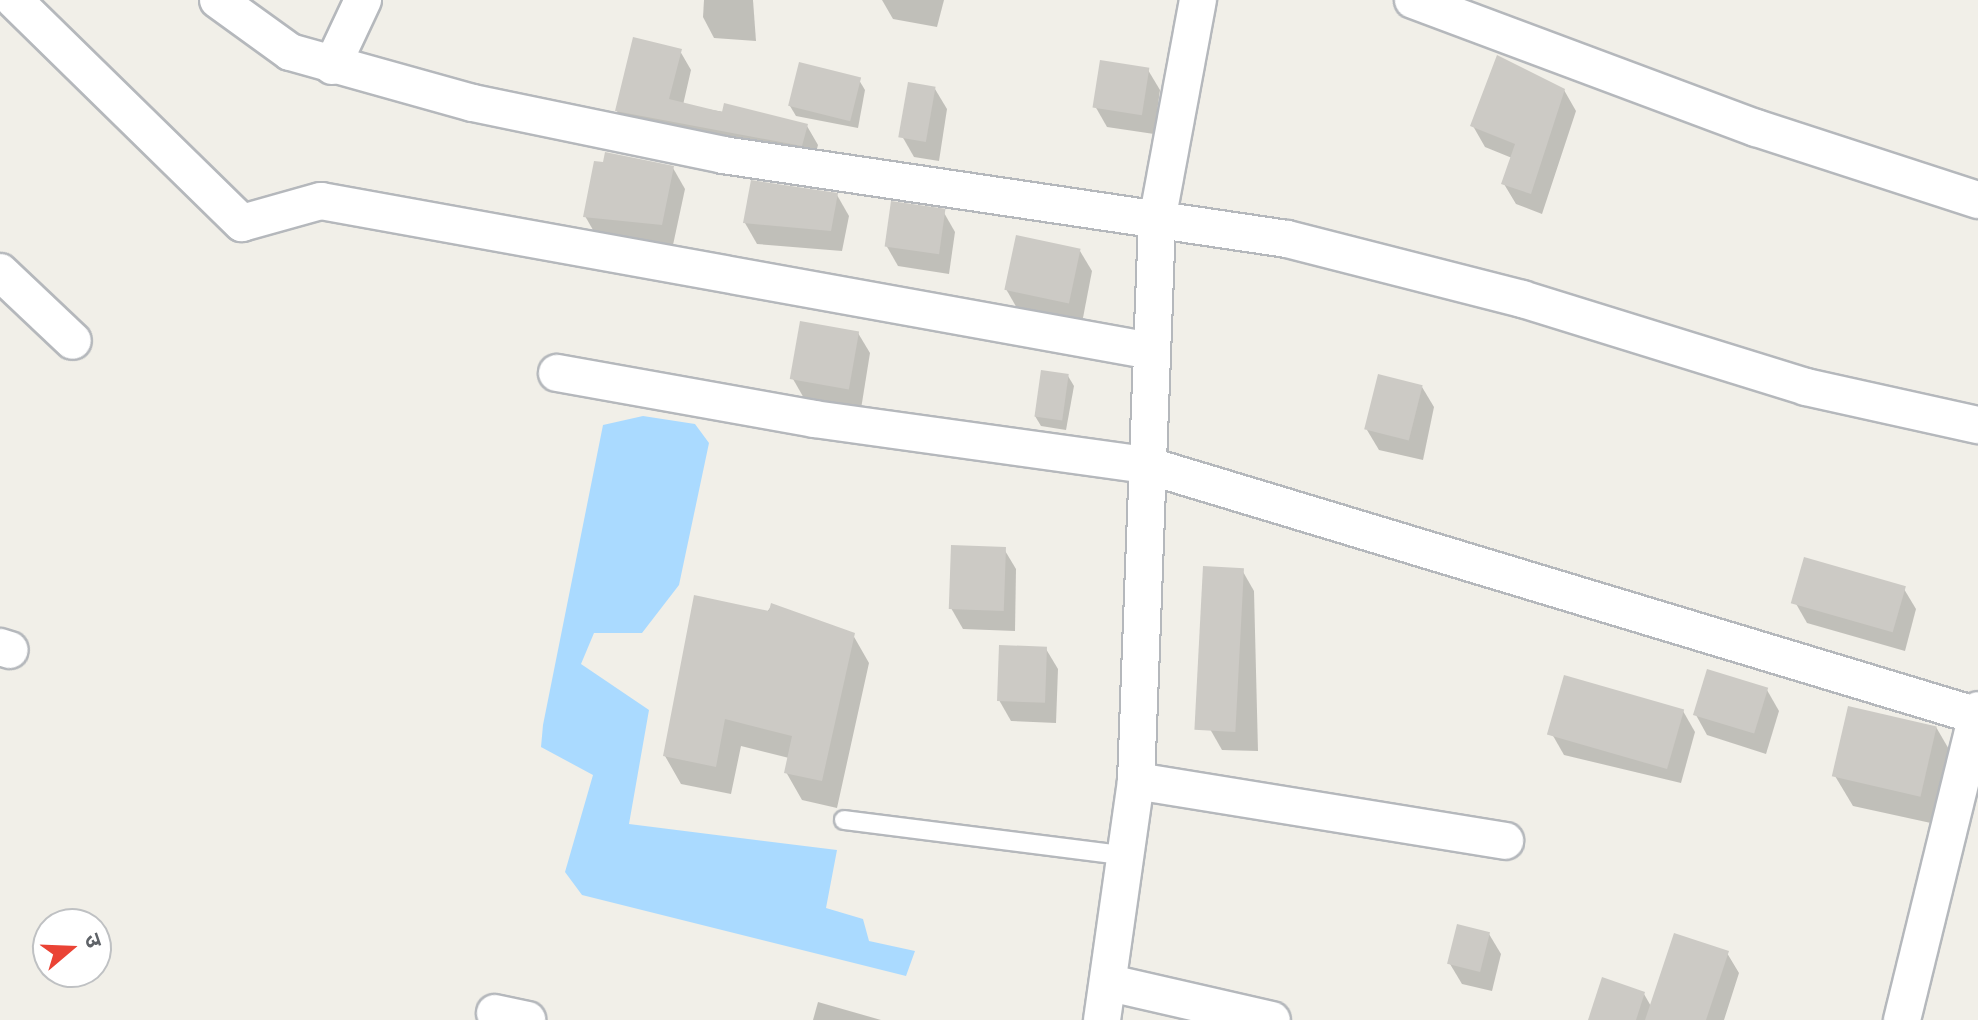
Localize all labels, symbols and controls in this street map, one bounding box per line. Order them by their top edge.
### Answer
north arrow [32,908,112,988]
text: उ [79,931,107,951]

